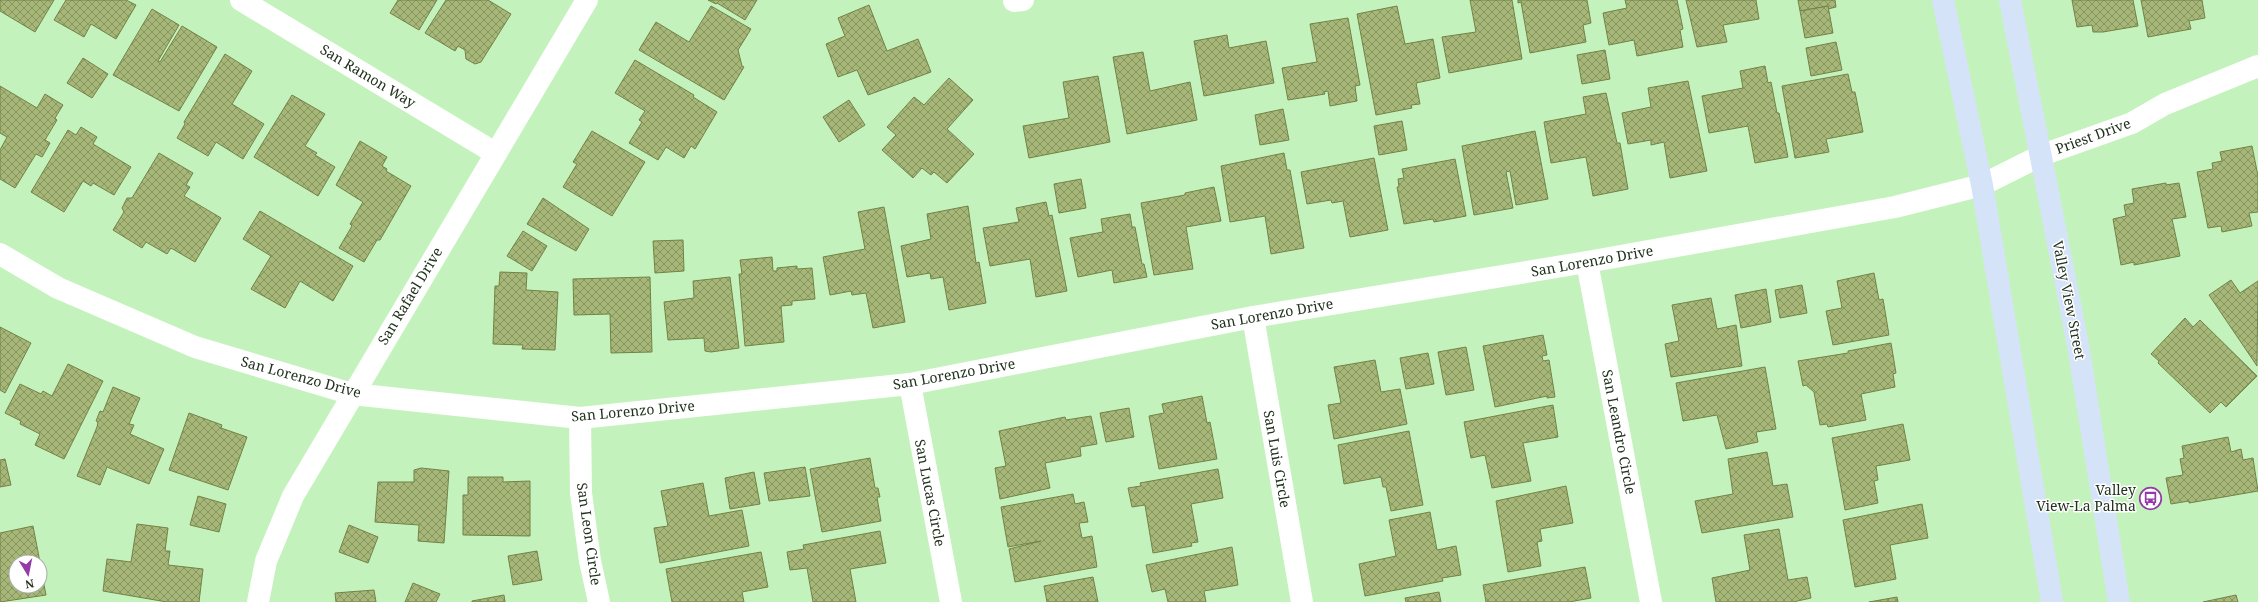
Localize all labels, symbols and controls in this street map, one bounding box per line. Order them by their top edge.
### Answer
street label: San Ramon Way [317,40,420,112]
street label: Priest Drive [2053,113,2133,158]
street label: Valley View Street [2049,239,2090,361]
street label: San Lorenzo Drive [1529,240,1655,281]
street label: San Rafael Drive [373,243,446,348]
street label: San Lorenzo Drive [1209,293,1335,334]
street label: San Lorenzo Drive [239,351,363,402]
street label: San Lorenzo Drive [891,353,1017,394]
street label: San Leandro Circle [1598,368,1641,496]
street label: San Lorenzo Drive [570,396,695,425]
street label: San Luis Circle [1260,409,1295,509]
street label: San Lucas Circle [911,438,950,548]
place label: Valley View-La Palma [2036,480,2136,515]
street label: San Leon Circle [573,481,606,587]
bus stop icon: Valley View-La Palma [2138,485,2164,511]
north arrow [8,554,48,594]
text: N [24,576,35,593]

